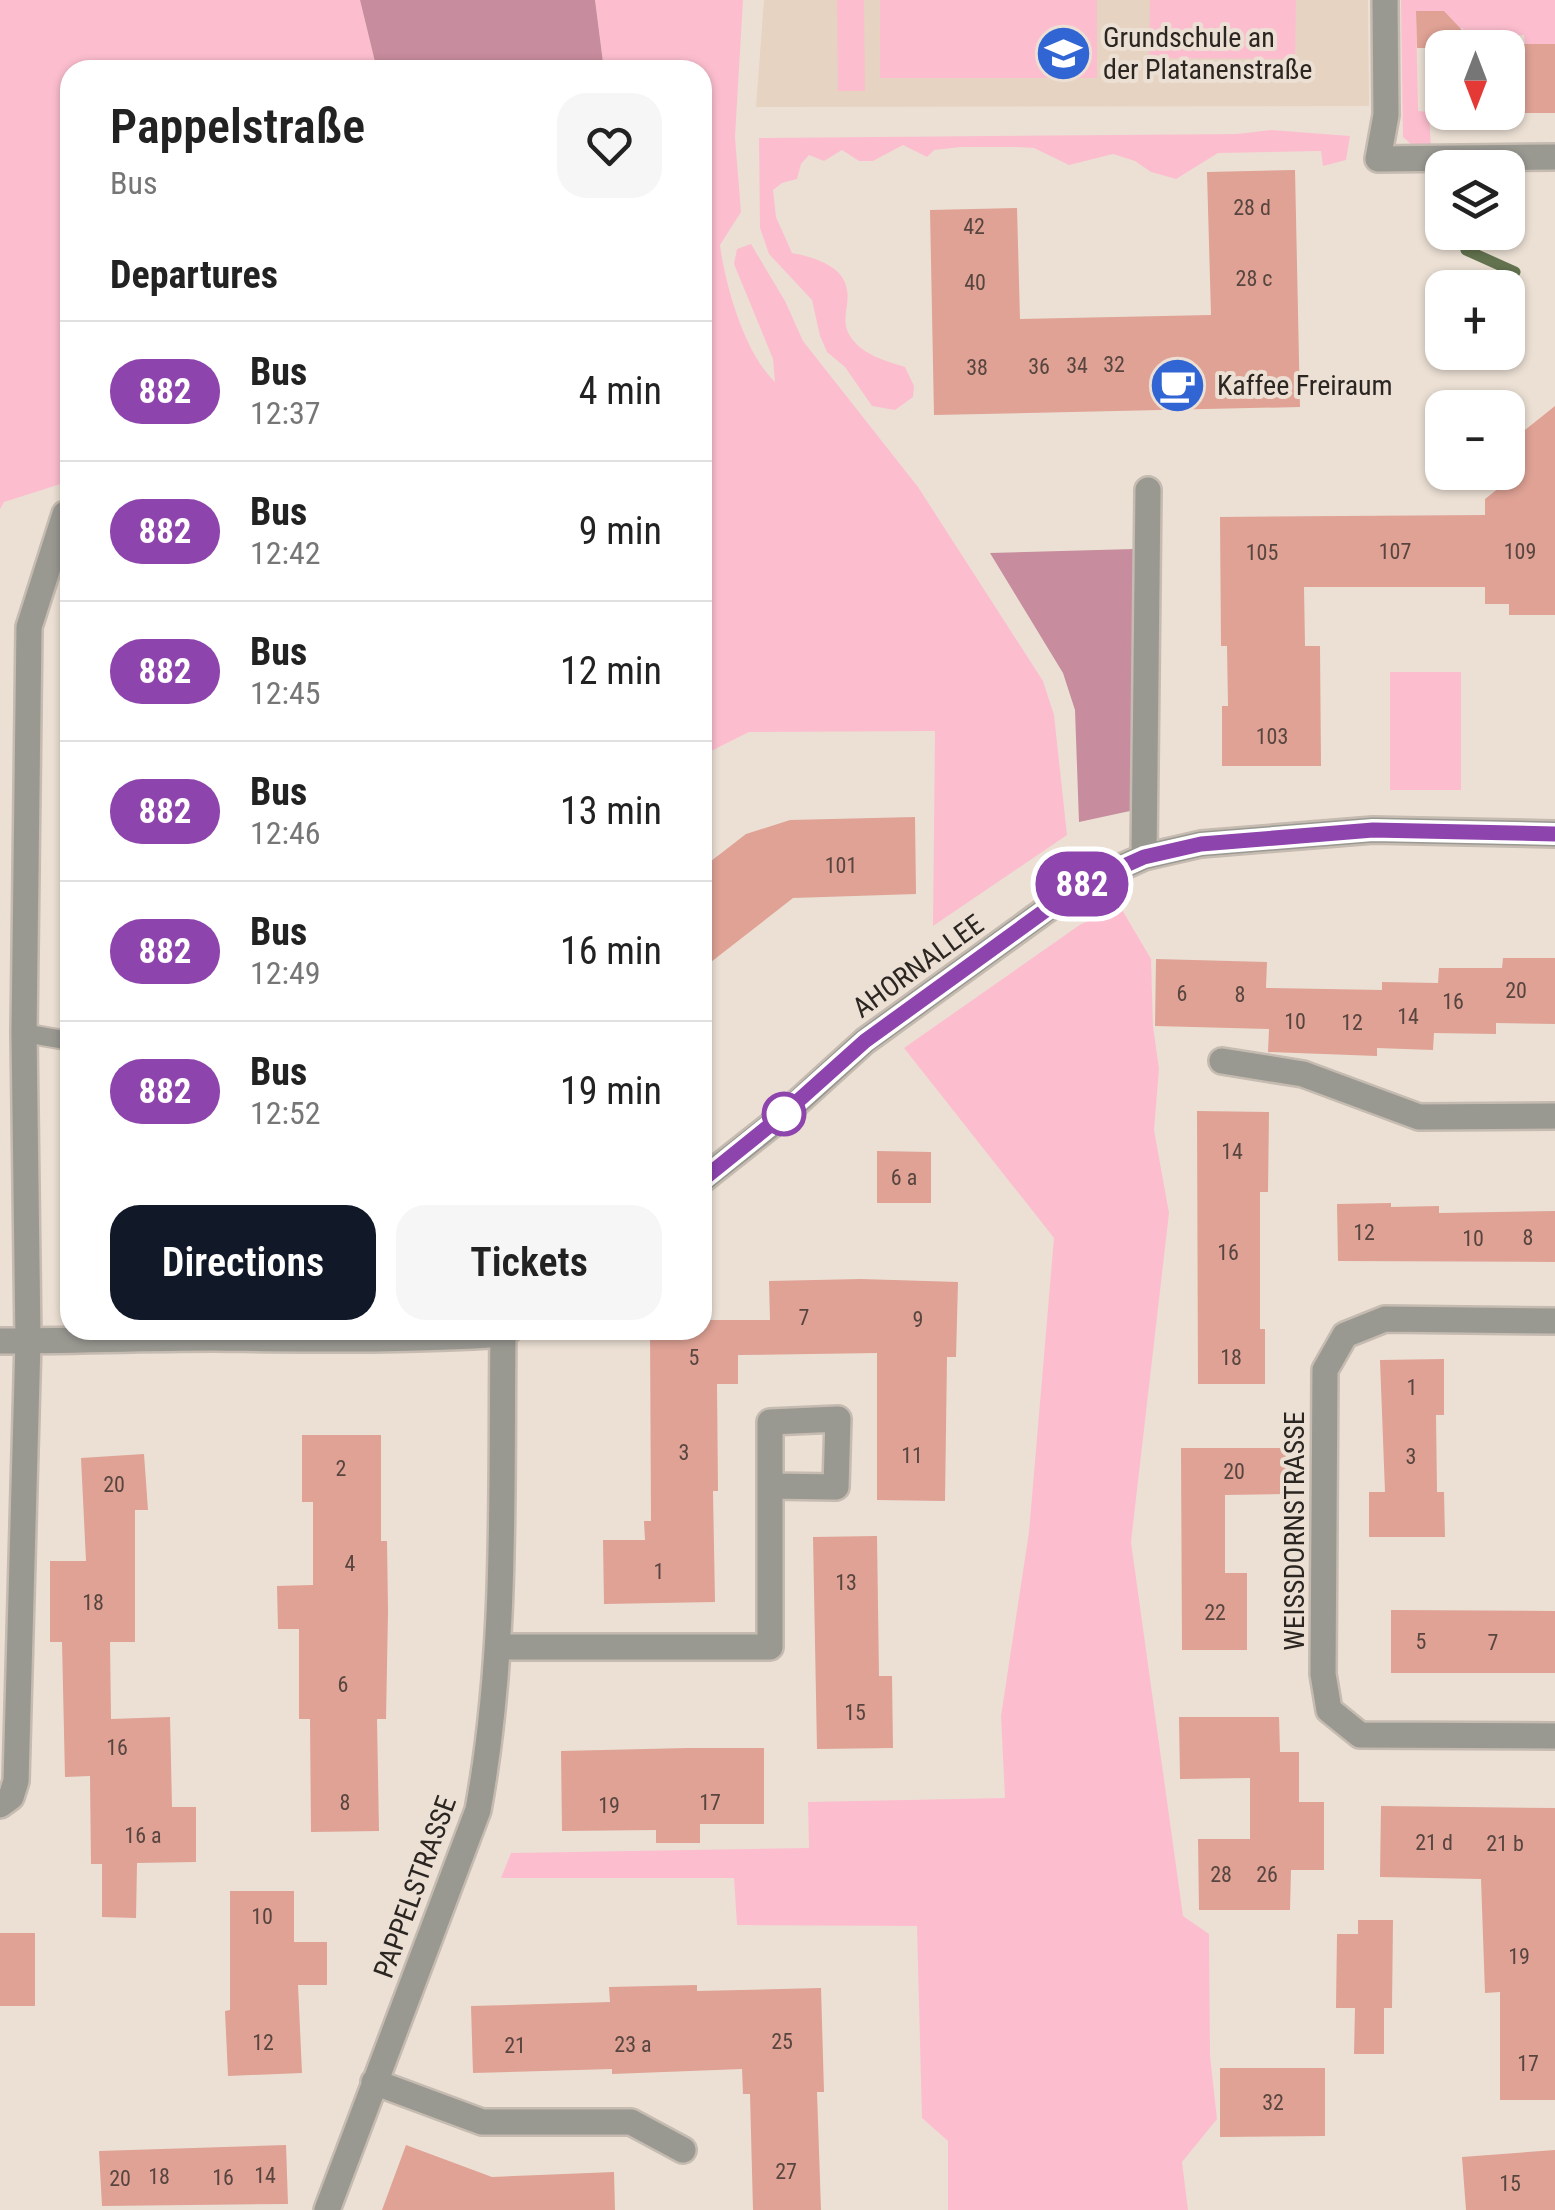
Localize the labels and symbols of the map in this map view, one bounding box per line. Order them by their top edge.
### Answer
place label: Grundschule an der Platanenstraße [1103,21,1312,86]
school or university icon: Grundschule an der Platanenstraße [1034,23,1094,83]
north arrow [1425,30,1525,130]
house number: 28 d [1233,195,1271,220]
house number: 42 [963,214,985,239]
house number: 28 c [1236,266,1272,291]
house number: 40 [964,270,986,295]
house number: 32 [1103,352,1125,377]
house number: 34 [1066,353,1088,378]
house number: 36 [1028,354,1050,379]
house number: 38 [966,355,988,380]
cafe icon: Kaffee Freiraum [1148,355,1208,415]
place label: Kaffee Freiraum [1217,369,1393,402]
house number: 107 [1379,539,1411,564]
house number: 109 [1504,539,1536,564]
house number: 105 [1246,540,1278,565]
house number: 103 [1256,724,1288,749]
line badge: 882 [1024,852,1140,916]
house number: 101 [825,853,857,878]
street label: AHORNALLEE [846,908,990,1024]
house number: 20 [1505,978,1527,1003]
house number: 6 [1177,981,1187,1006]
house number: 8 [1235,982,1245,1007]
house number: 16 [1442,989,1464,1014]
house number: 14 [1397,1004,1419,1029]
house number: 10 [1284,1009,1306,1034]
house number: 12 [1341,1010,1363,1035]
unlabelled marker [763,1093,805,1135]
house number: 14 [1221,1139,1243,1164]
house number: 6 a [891,1165,917,1190]
house number: 12 [1353,1220,1375,1245]
house number: 8 [1523,1225,1533,1250]
house number: 10 [1462,1226,1484,1251]
house number: 16 [1217,1240,1239,1265]
house number: 7 [799,1305,809,1330]
house number: 9 [913,1307,923,1332]
house number: 5 [689,1345,699,1370]
house number: 18 [1220,1345,1242,1370]
house number: 1 [1407,1375,1417,1400]
street label: WEISSDORNSTRASSE [1278,1411,1311,1651]
house number: 3 [679,1440,689,1465]
house number: 11 [901,1443,923,1468]
house number: 3 [1406,1444,1416,1469]
house number: 2 [336,1456,346,1481]
house number: 20 [1223,1459,1245,1484]
house number: 20 [103,1472,125,1497]
house number: 4 [345,1551,356,1576]
house number: 1 [654,1559,664,1584]
house number: 13 [835,1570,857,1595]
house number: 18 [82,1590,104,1615]
house number: 22 [1204,1600,1226,1625]
house number: 5 [1416,1629,1426,1654]
house number: 7 [1488,1630,1498,1655]
house number: 6 [338,1672,348,1697]
house number: 15 [844,1700,866,1725]
house number: 16 [106,1735,128,1760]
house number: 8 [340,1790,350,1815]
house number: 17 [699,1790,721,1815]
street label: PAPPELSTRASSE [367,1792,463,1982]
house number: 19 [598,1793,620,1818]
house number: 16 a [124,1823,162,1848]
house number: 21 d [1415,1830,1453,1855]
house number: 21 b [1486,1831,1524,1856]
house number: 28 [1210,1862,1232,1887]
house number: 26 [1256,1862,1278,1887]
house number: 10 [251,1904,273,1929]
house number: 19 [1508,1944,1530,1969]
house number: 25 [771,2029,793,2054]
house number: 12 [252,2030,274,2055]
house number: 23 a [614,2032,652,2057]
house number: 21 [504,2033,526,2058]
house number: 17 [1517,2051,1539,2076]
house number: 32 [1262,2090,1284,2115]
house number: 27 [775,2159,797,2184]
house number: 14 [254,2163,276,2188]
house number: 18 [148,2164,170,2189]
house number: 16 [212,2165,234,2190]
house number: 20 [109,2166,131,2191]
house number: 15 [1499,2171,1521,2196]

